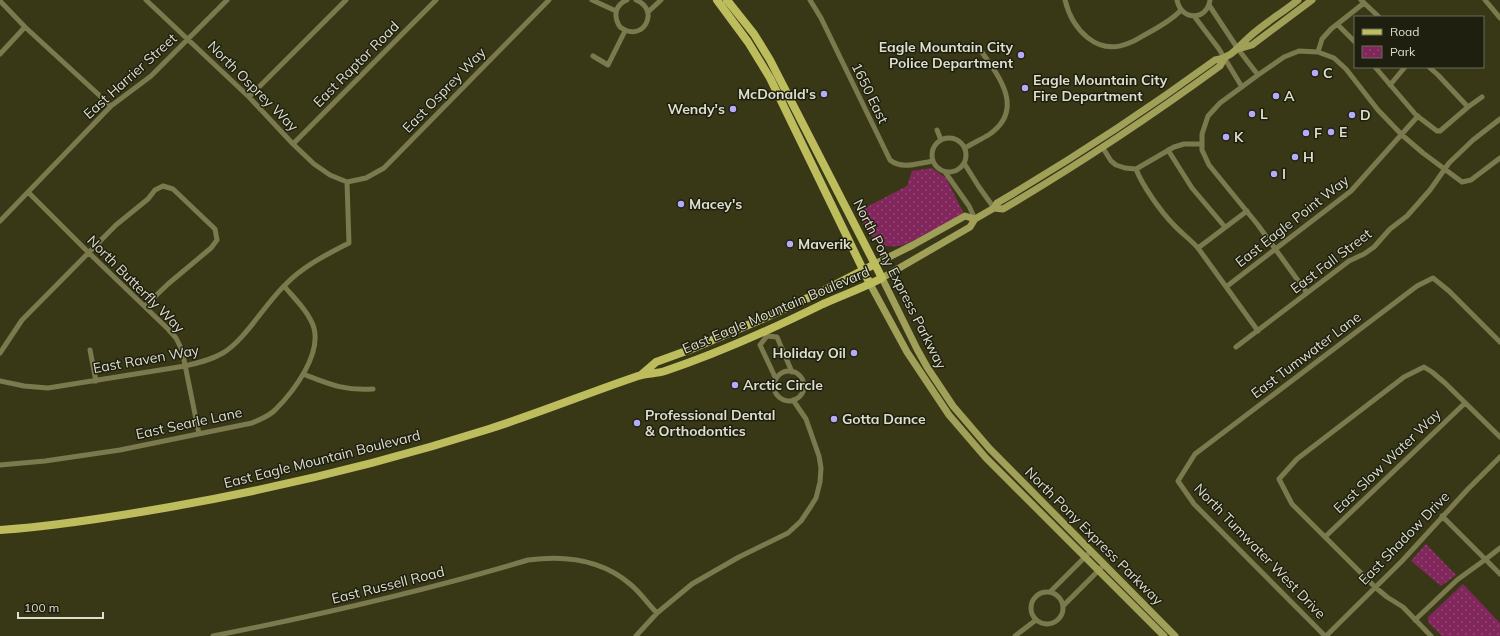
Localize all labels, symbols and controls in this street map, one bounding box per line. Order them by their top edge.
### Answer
legend [1354,16,1484,68]
street label: East Raptor Road [309,17,403,111]
text: Road [1390,24,1419,39]
street label: East Harrier Street [80,29,181,123]
street label: North Osprey Way [204,37,303,136]
place label: Eagle Mountain City Police Department [879,38,1014,72]
street label: East Osprey Way [399,43,490,137]
text: Park [1390,44,1416,59]
marker: Eagle Mountain City Police Department [1016,50,1026,60]
street label: 1650 East [848,60,892,126]
place label: C [1323,64,1333,82]
marker: C [1310,68,1320,78]
place label: Eagle Mountain City Fire Department [1033,71,1168,105]
marker: Eagle Mountain City Fire Department [1020,83,1030,93]
place label: McDonald's [738,85,816,103]
place label: A [1284,87,1295,105]
marker: McDonald's [819,89,829,99]
marker: A [1271,91,1281,101]
place label: Wendy's [667,100,725,118]
marker: Wendy's [728,104,738,114]
place label: L [1260,105,1268,123]
place label: D [1360,106,1371,124]
marker: L [1247,109,1257,119]
marker: D [1347,110,1357,120]
place label: E [1339,123,1347,141]
place label: F [1314,124,1322,142]
marker: E [1326,127,1336,137]
place label: K [1234,128,1244,146]
marker: F [1301,128,1311,138]
marker: K [1221,132,1231,142]
place label: H [1303,148,1314,166]
marker: H [1290,152,1300,162]
place label: I [1282,165,1286,183]
marker: I [1269,169,1279,179]
street label: East Eagle Point Way [1232,171,1353,271]
place label: Macey's [689,195,742,213]
street label: North Pony Express Parkway [849,196,951,372]
marker: Macey's [676,199,686,209]
street label: East Fall Street [1287,225,1375,297]
street label: North Butterfly Way [83,231,189,337]
place label: Maverik [798,235,851,253]
marker: Maverik [785,239,795,249]
street label: East Eagle Mountain Boulevard [680,262,872,358]
street label: East Tumwater Lane [1247,308,1365,402]
street label: East Raven Way [92,341,201,377]
place label: Holiday Oil [773,344,846,362]
marker: Holiday Oil [849,348,859,358]
place label: Arctic Circle [743,376,823,394]
marker: Arctic Circle [730,380,740,390]
street label: East Searle Lane [134,403,244,443]
street label: East Slow Water Way [1329,405,1445,517]
place label: Professional Dental & Orthodontics [645,406,775,440]
place label: Gotta Dance [842,410,926,428]
marker: Gotta Dance [829,414,839,424]
marker: Professional Dental & Orthodontics [632,418,642,428]
street label: East Eagle Mountain Boulevard [222,426,422,492]
street label: North Pony Express Parkway [1021,463,1167,609]
street label: North Tumwater West Drive [1190,479,1330,623]
street label: East Shadow Drive [1355,487,1453,589]
street label: East Russell Road [330,562,446,608]
scale bar [18,594,103,620]
text: 100 m [24,600,59,615]

